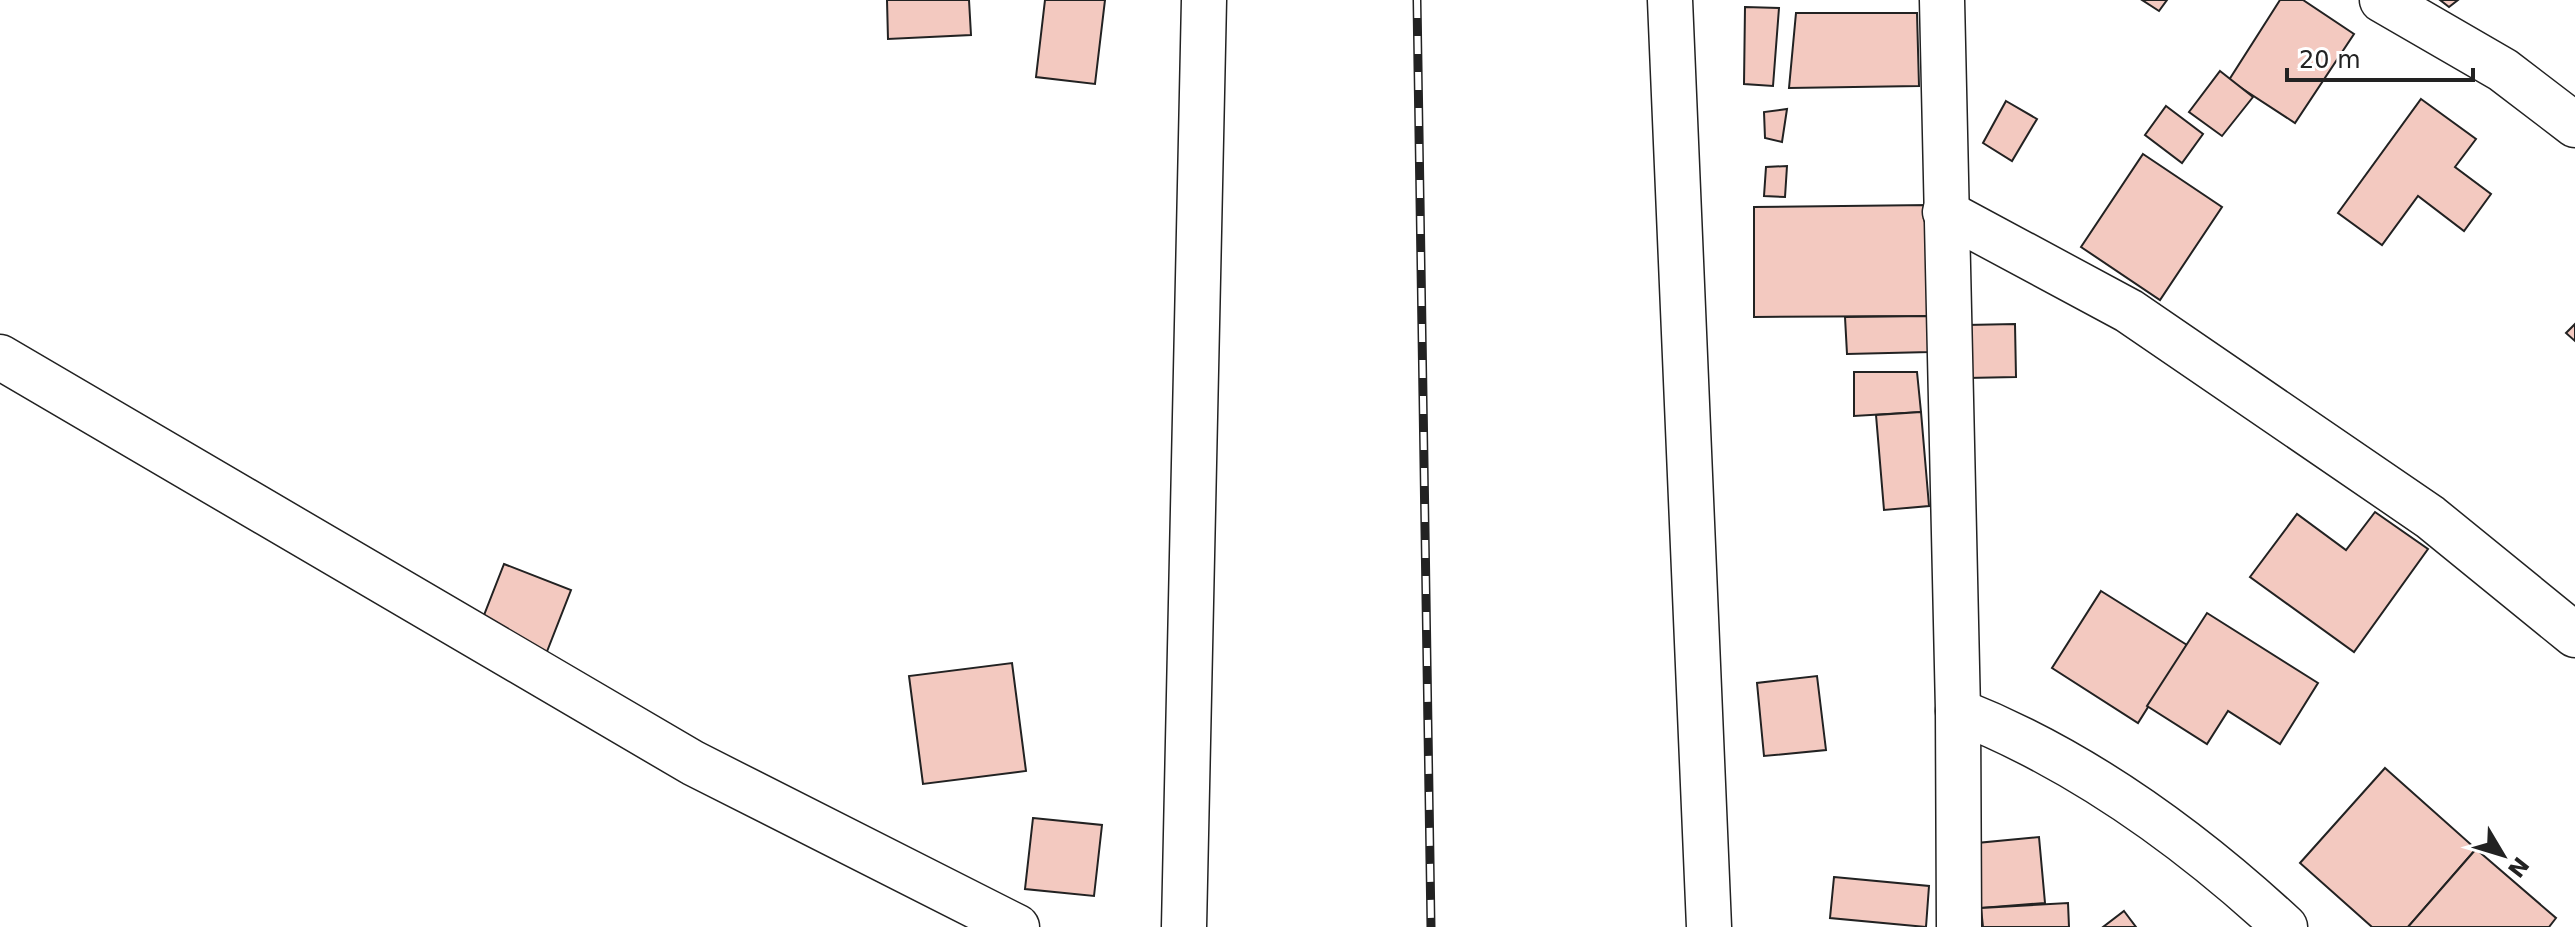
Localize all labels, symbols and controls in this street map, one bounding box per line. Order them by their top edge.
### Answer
scale bar [2287,32,2473,82]
text: 20 m [2299,46,2361,74]
north arrow [2463,815,2543,895]
text: N [2503,852,2534,882]

